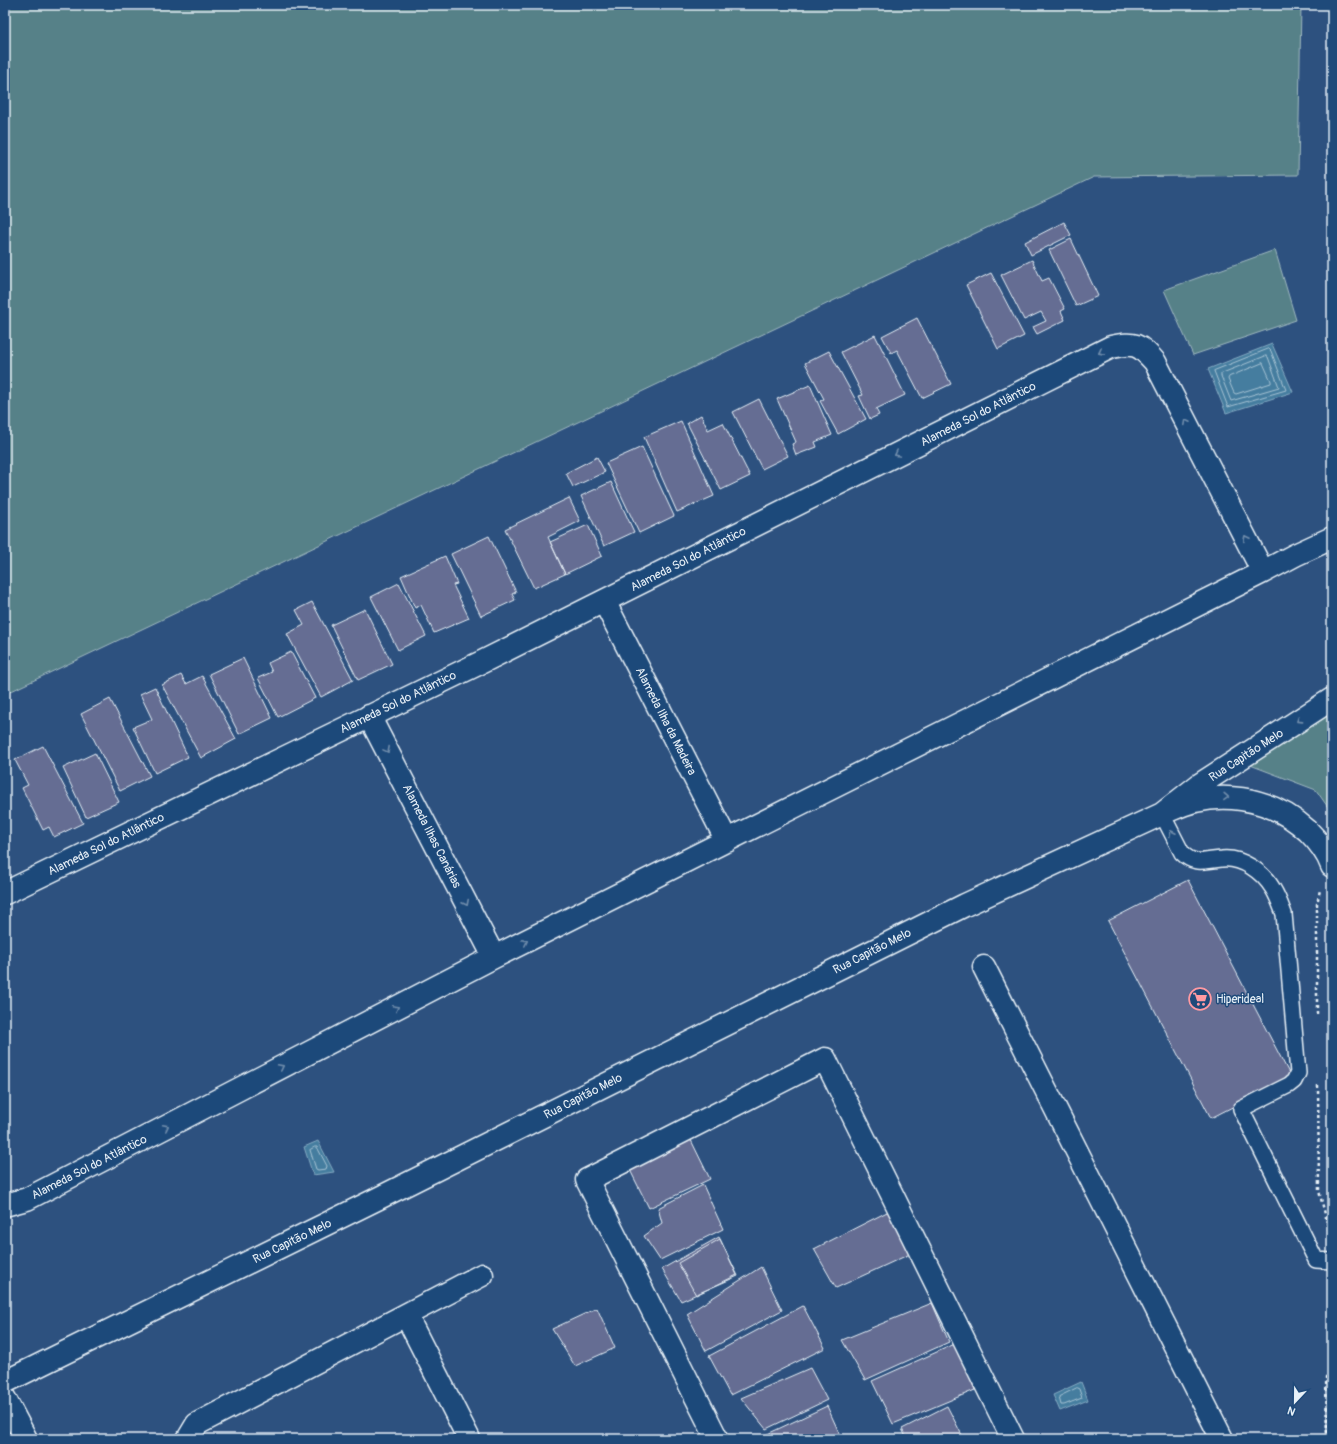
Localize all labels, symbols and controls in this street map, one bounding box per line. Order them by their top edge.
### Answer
one-way arrow [1098,347,1106,355]
street label: Alameda Sol do Atlântico [918,379,1039,450]
one-way arrow [1183,419,1191,426]
one-way arrow [894,449,902,457]
street label: Alameda Sol do Atlântico [628,524,749,595]
one-way arrow [1243,534,1250,542]
street label: Alameda Ilha da Madeira [632,665,699,778]
street label: Alameda Sol do Atlântico [338,667,459,737]
one-way arrow [1296,716,1303,723]
street label: Rua Capitão Melo [1206,725,1287,785]
one-way arrow [383,746,390,754]
street label: Alameda Ilhas Canárias [399,782,465,891]
one-way arrow [1223,793,1229,802]
street label: Alameda Sol do Atlântico [46,809,167,879]
one-way arrow [1169,830,1176,837]
one-way arrow [462,899,469,906]
street label: Rua Capitão Melo [831,925,914,978]
one-way arrow [520,939,528,947]
supermarket icon: Hiperideal [1187,986,1213,1012]
place label: Hiperideal [1216,992,1264,1007]
one-way arrow [392,1005,400,1012]
one-way arrow [277,1065,284,1072]
street label: Rua Capitão Melo [542,1070,625,1123]
one-way arrow [161,1124,169,1132]
street label: Alameda Sol do Atlântico [29,1132,150,1203]
street label: Rua Capitão Melo [250,1216,335,1267]
north arrow [1275,1382,1315,1422]
text: N [1285,1403,1297,1418]

